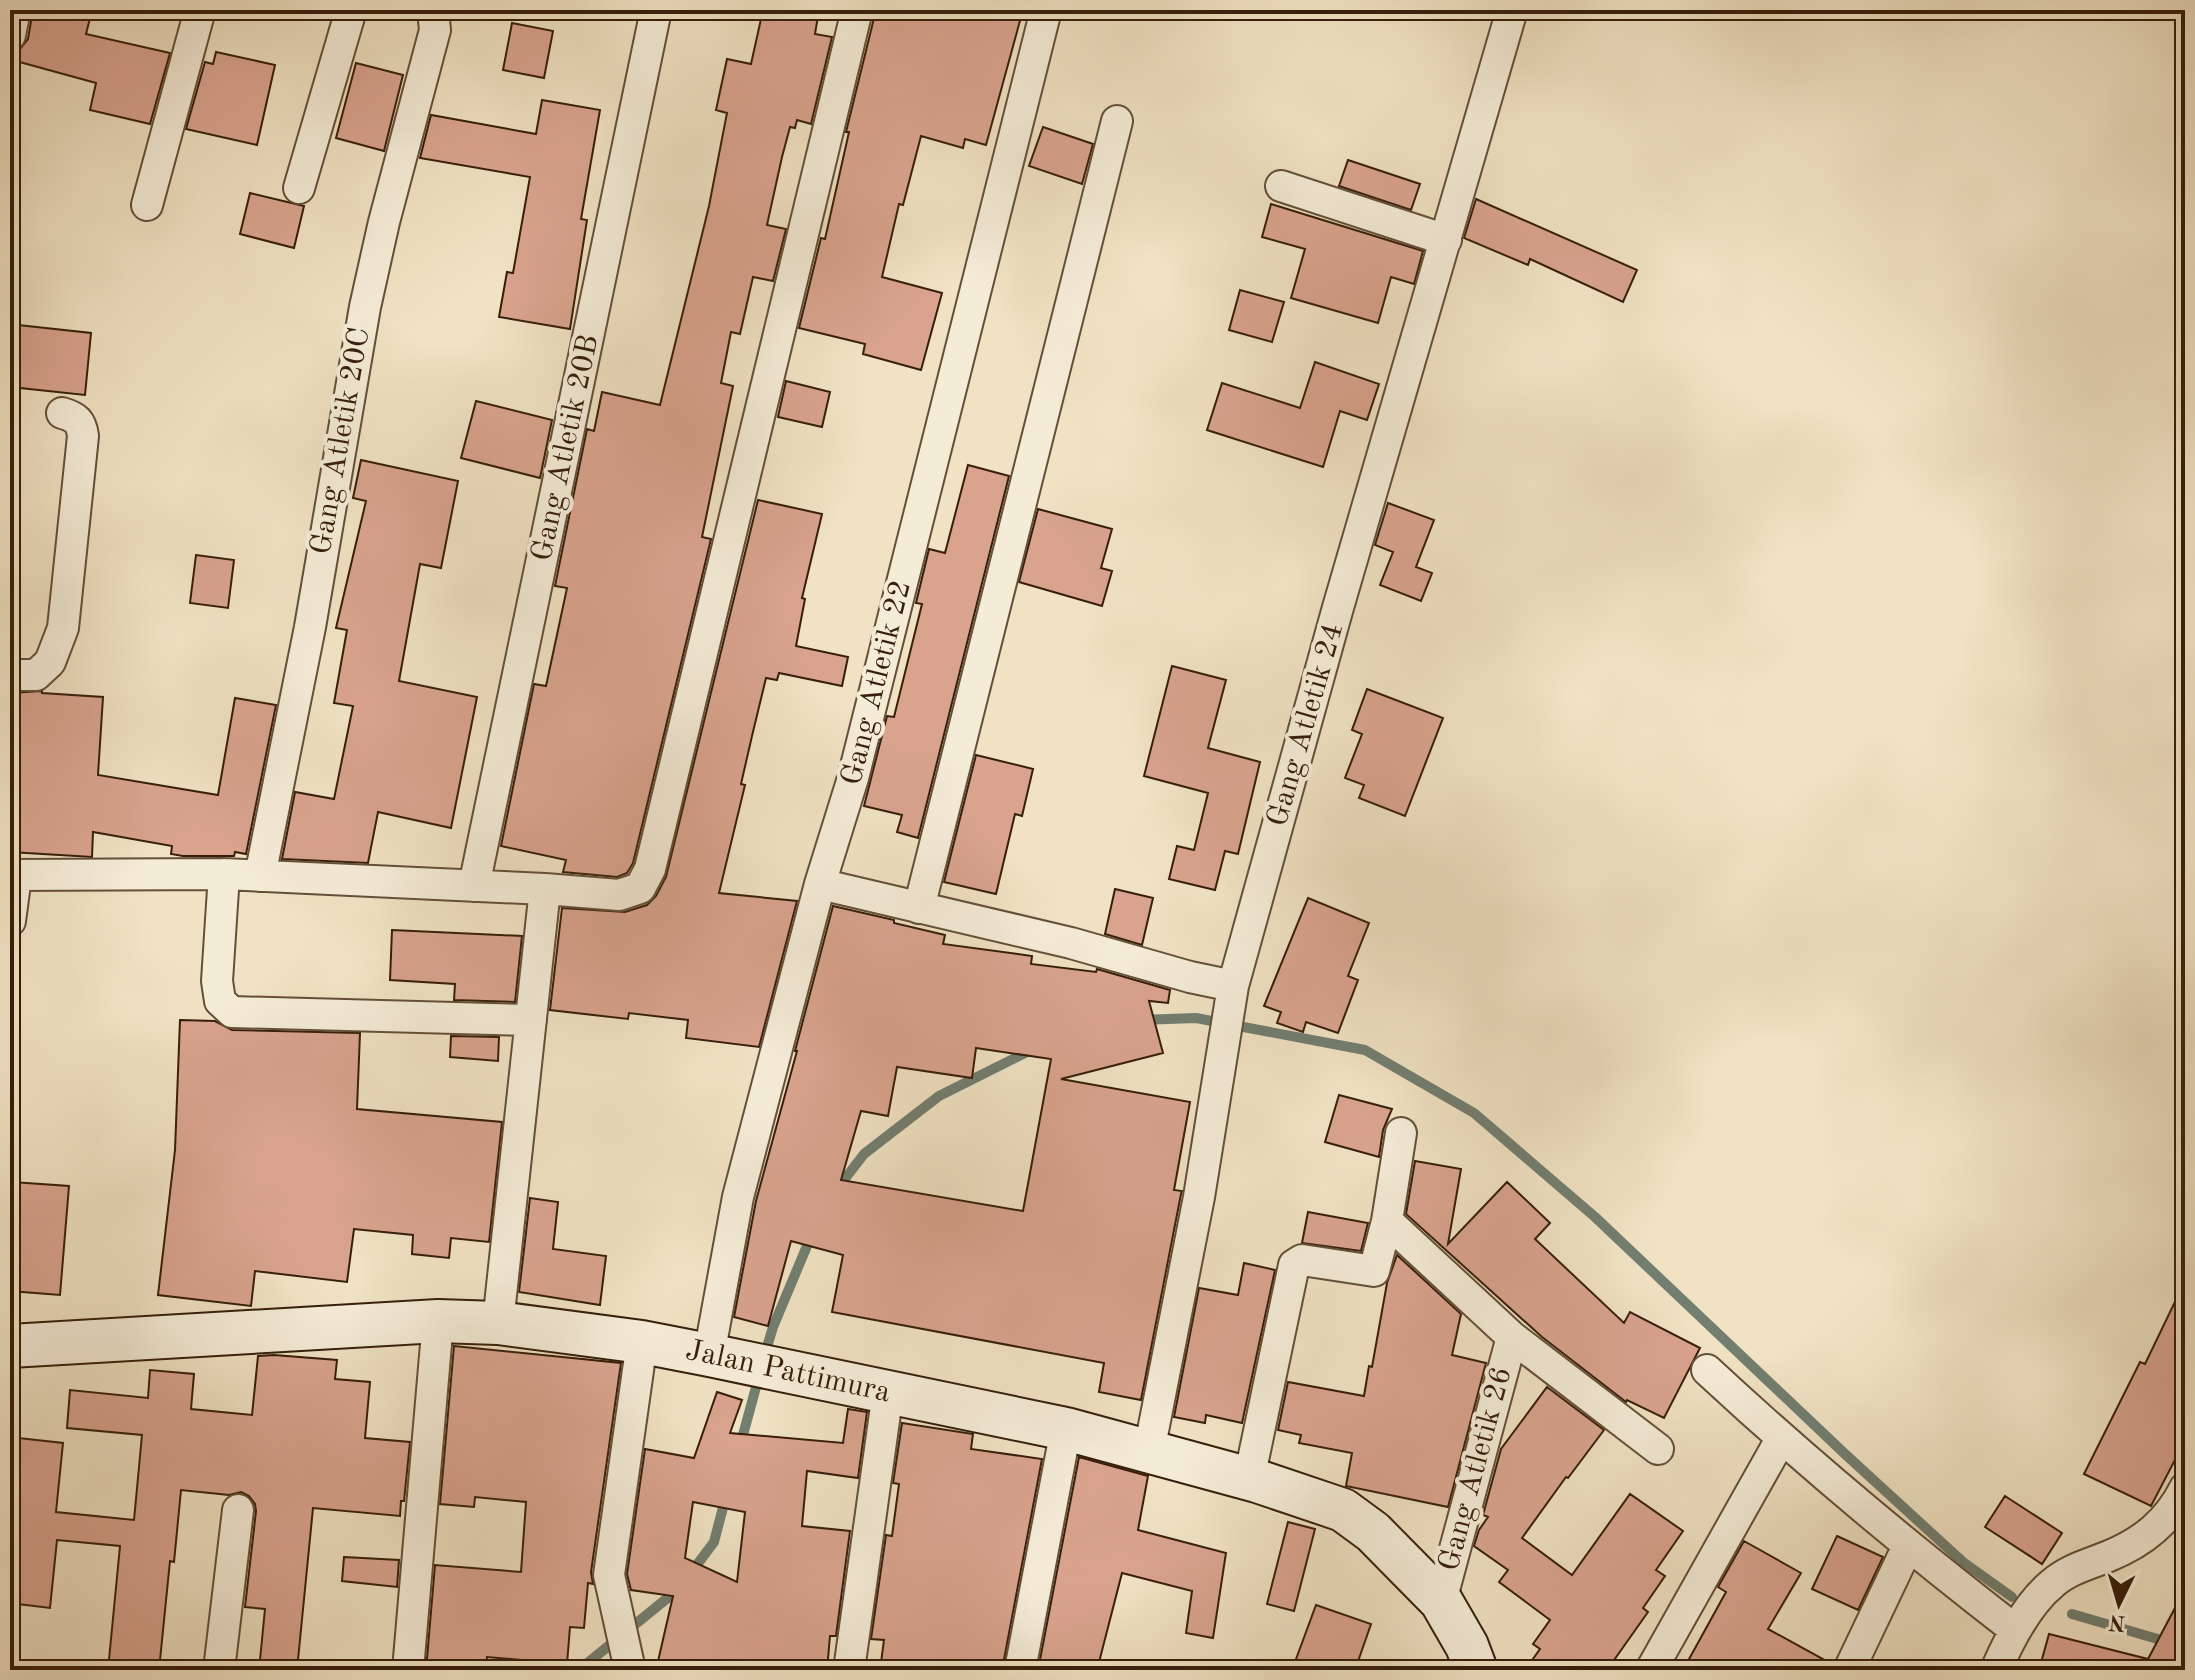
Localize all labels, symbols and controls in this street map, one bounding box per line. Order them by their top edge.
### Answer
street label: Gang Atletik 20C [306,325,376,557]
street label: Gang Atletik 20B [527,332,605,564]
street label: Gang Atletik 22 [837,578,917,788]
street label: Gang Atletik 24 [1263,620,1349,830]
street label: Jalan Pattimura [683,1336,893,1408]
street label: Gang Atletik 26 [1434,1364,1518,1574]
north arrow [2079,1564,2159,1644]
text: N [2108,1610,2127,1634]

